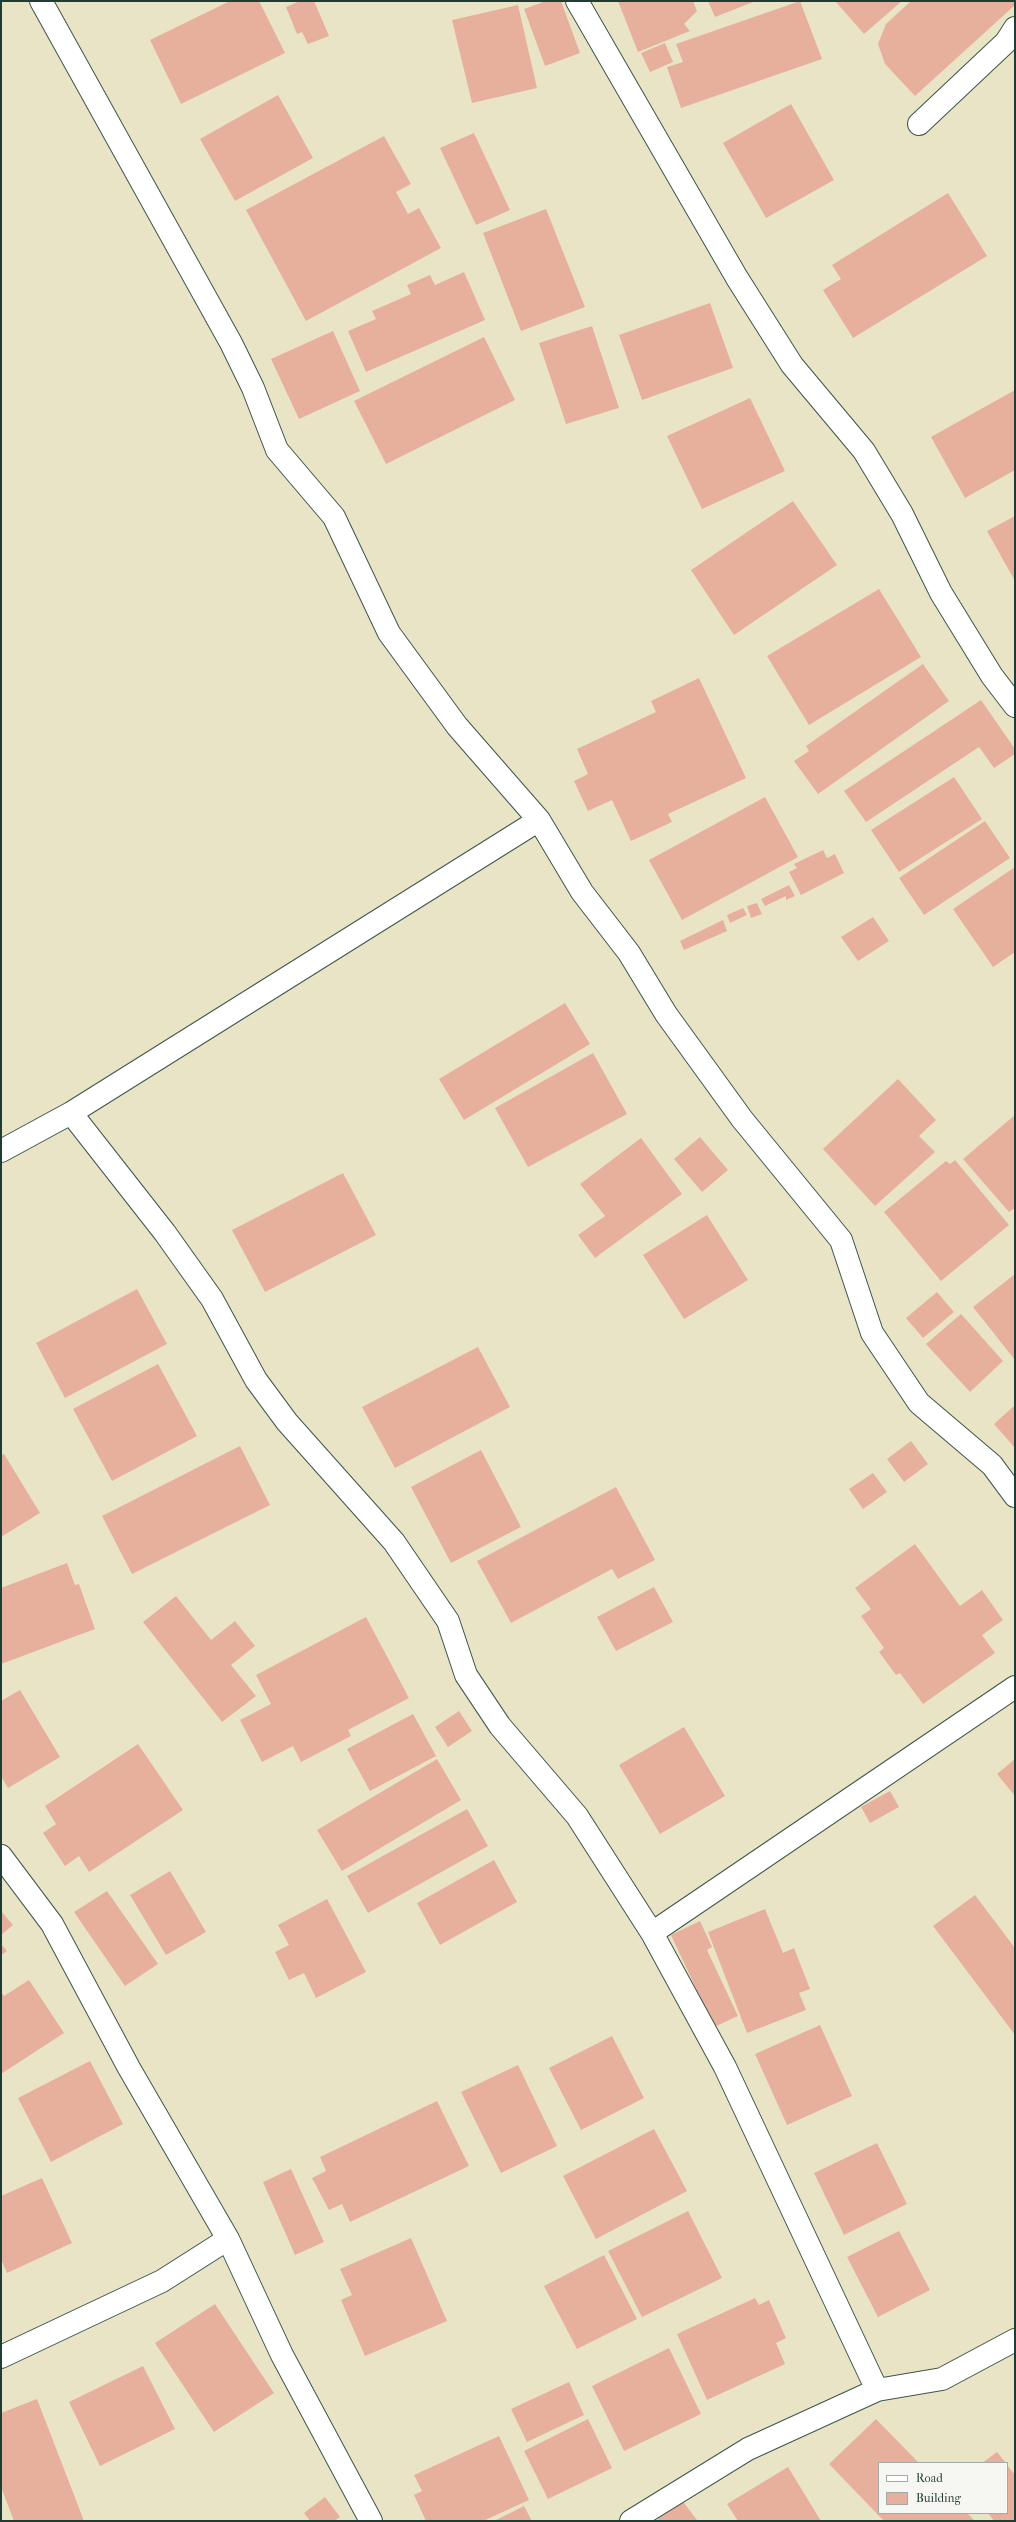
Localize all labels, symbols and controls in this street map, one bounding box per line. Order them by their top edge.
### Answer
legend [878,2462,1008,2514]
text: Road [916,2471,943,2485]
text: Building [916,2491,961,2505]

